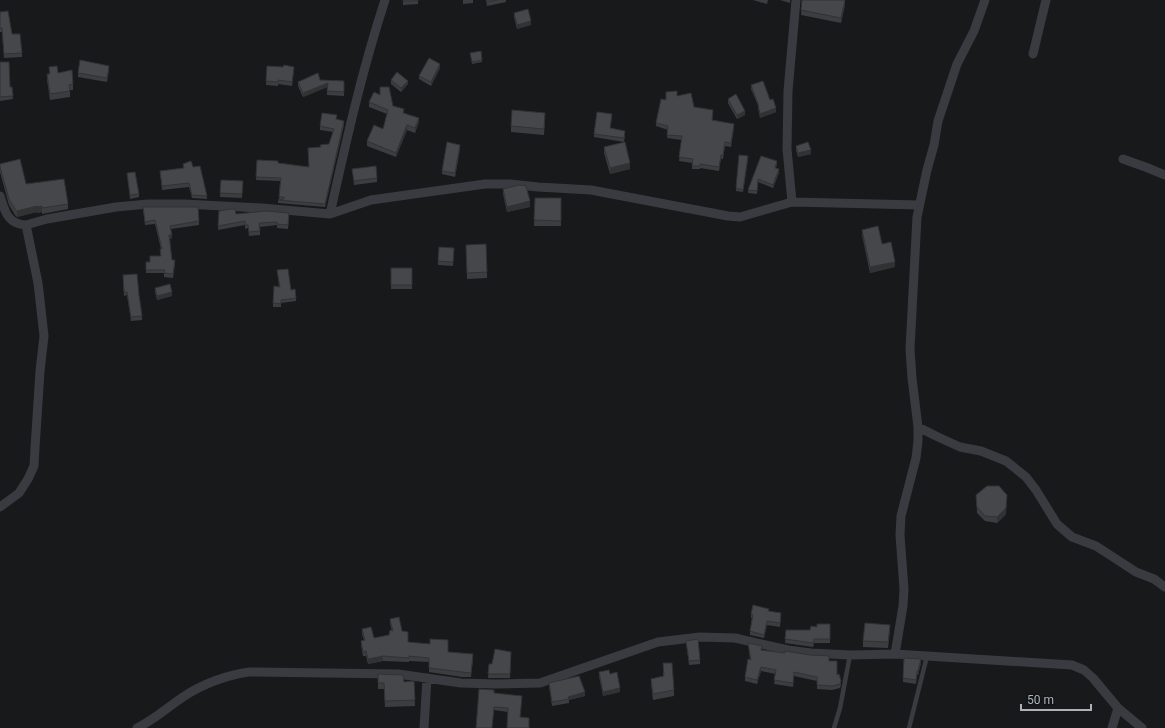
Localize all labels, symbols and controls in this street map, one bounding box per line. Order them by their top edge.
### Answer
scale bar [1021,686,1091,712]
text: 50 m [1027,693,1054,707]

